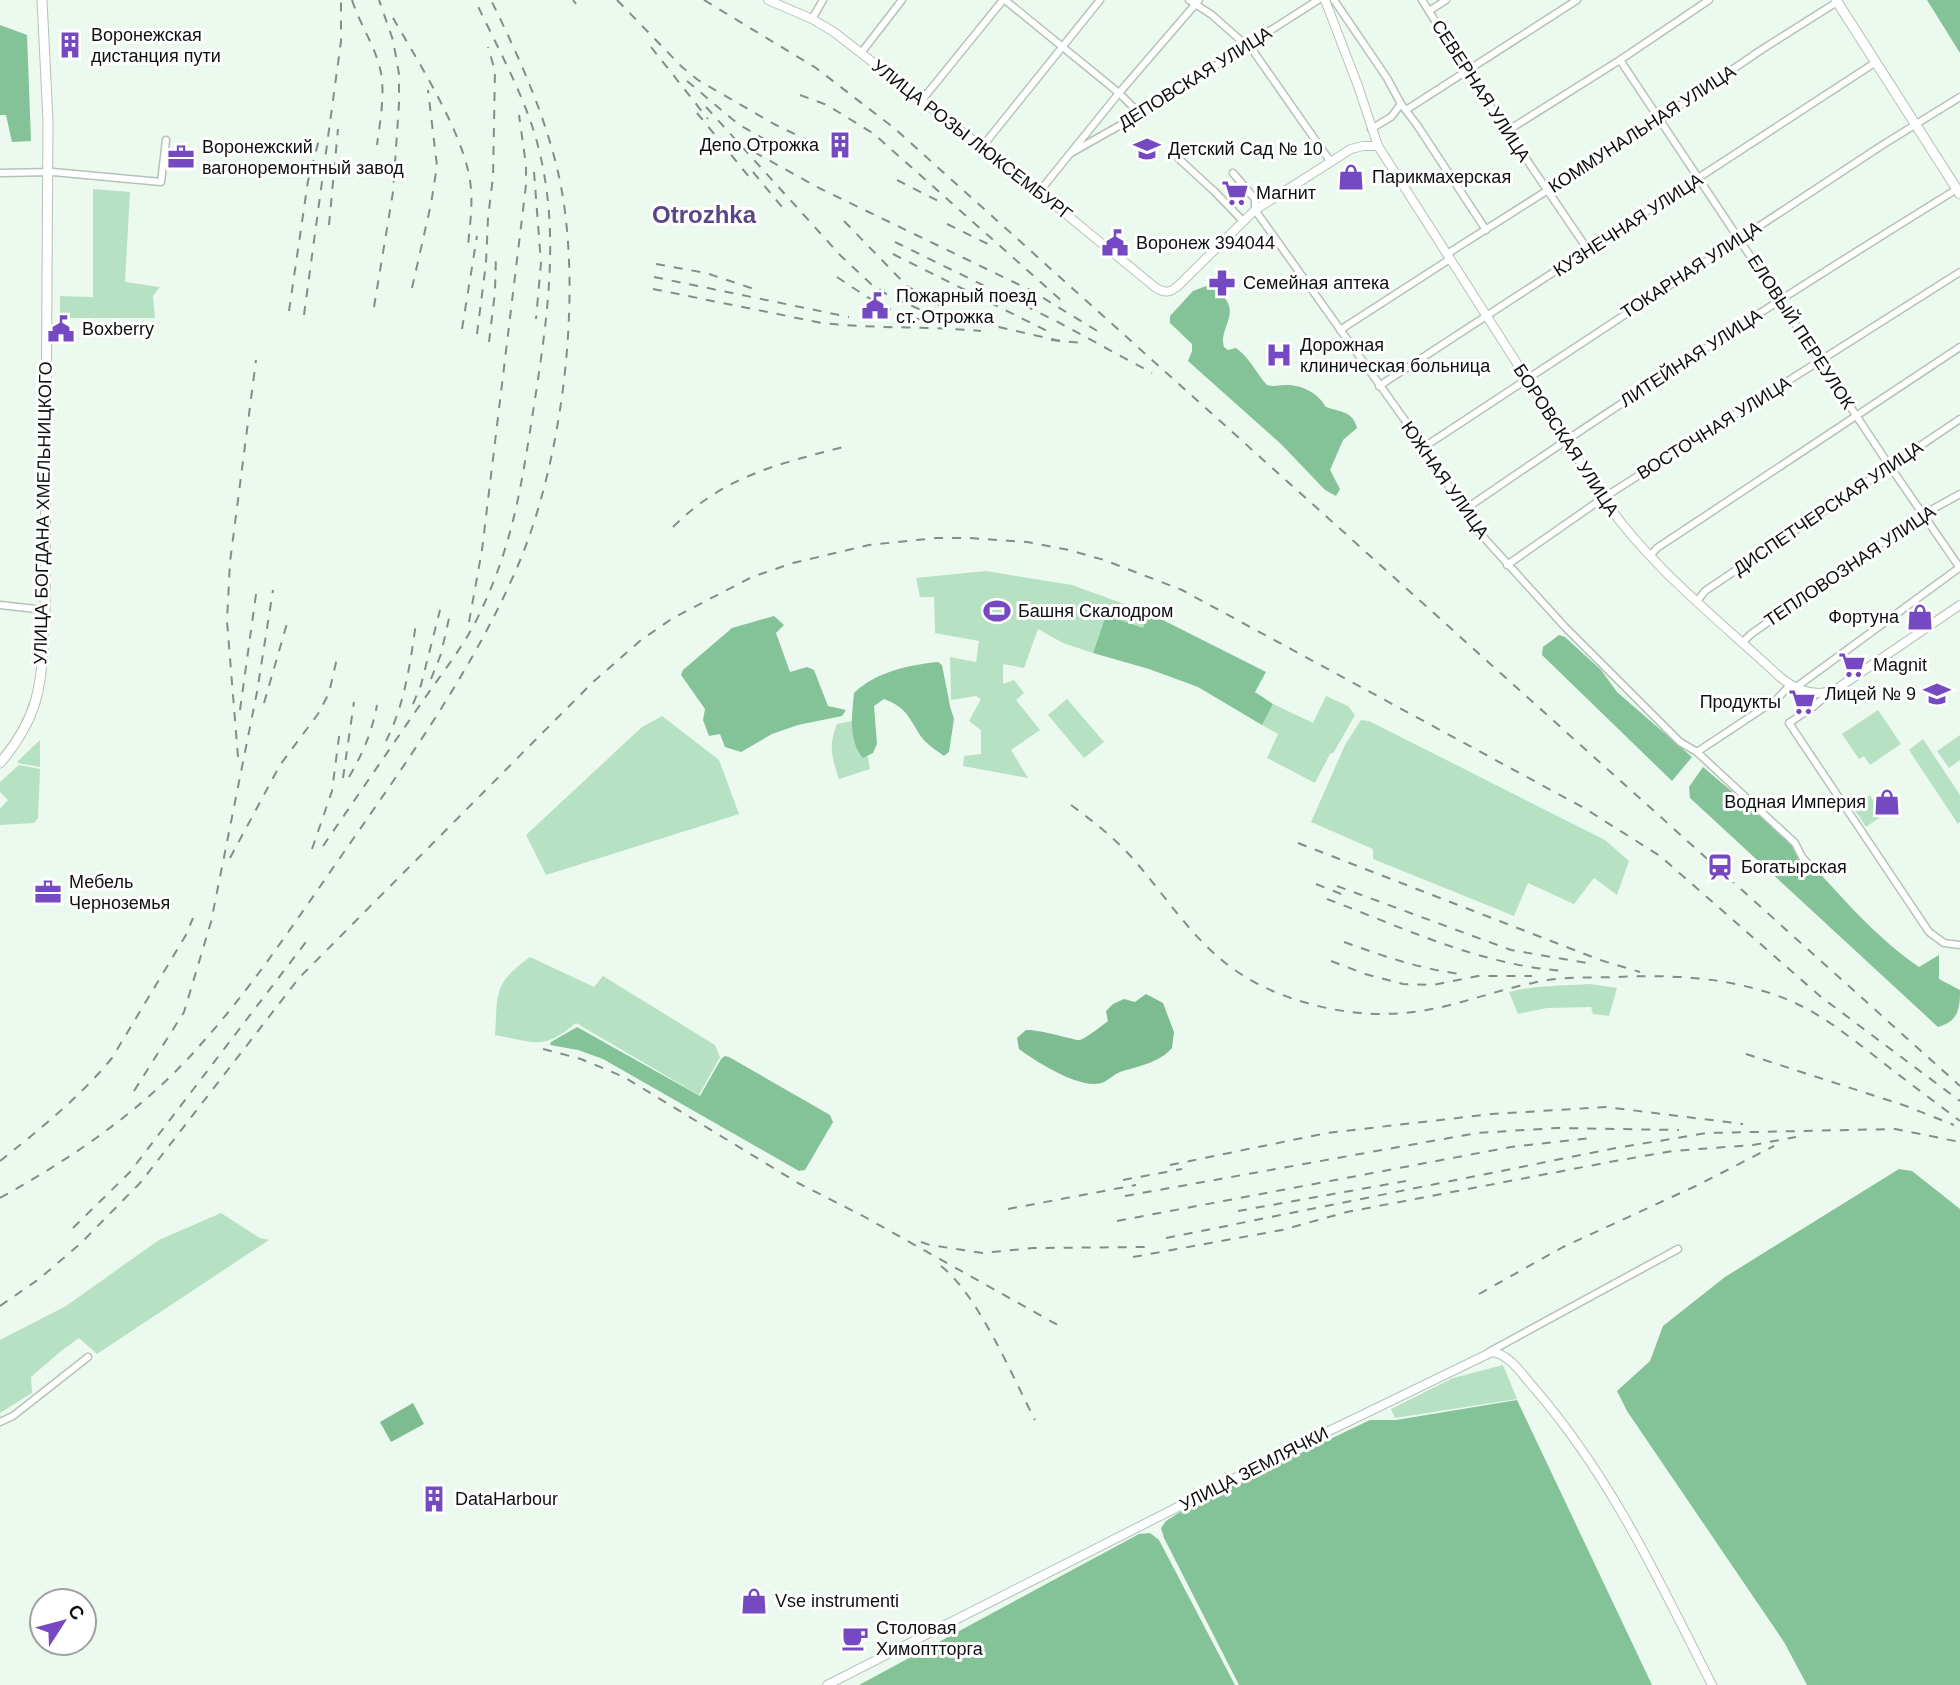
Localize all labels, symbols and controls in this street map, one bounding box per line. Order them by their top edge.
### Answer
street label: СЕВЕРНАЯ УЛИЦА [1428,16,1534,166]
street label: ДЕПОВСКАЯ УЛИЦА [1115,23,1275,133]
place label: Воронежская дистанция пути [91,25,221,66]
building icon: Воронежская дистанция пути [55,30,85,60]
street label: УЛИЦА РОЗЫ ЛЮКСЕМБУРГ [868,56,1076,224]
street label: КОММУНАЛЬНАЯ УЛИЦА [1545,61,1739,197]
building icon: Депо Отрожка [825,130,855,160]
school or university icon: Детский Сад № 10 [1132,134,1162,164]
place label: Депо Отрожка [700,135,820,155]
place label: Воронежский вагоноремонтный завод [202,137,404,178]
place label: Детский Сад № 10 [1168,139,1323,159]
office icon: Воронежский вагоноремонтный завод [166,142,196,172]
shop icon: Парикмахерская [1336,162,1366,192]
place label: Парикмахерская [1372,167,1511,187]
street label: КУЗНЕЧНАЯ УЛИЦА [1550,169,1706,281]
supermarket icon: Магнит [1220,178,1250,208]
place label: Магнит [1256,183,1316,203]
district label: Otrozhka [652,201,757,228]
street label: ТОКАРНАЯ УЛИЦА [1617,217,1765,323]
public building icon: Воронеж 394044 [1100,228,1130,258]
place label: Воронеж 394044 [1136,233,1275,253]
street label: ЕЛОВЫЙ ПЕРЕУЛОК [1744,251,1859,413]
pharmacy icon: Семейная аптека [1207,268,1237,298]
place label: Семейная аптека [1243,273,1390,293]
place label: Пожарный поезд ст. Отрожка [896,286,1037,327]
public building icon: Пожарный поезд ст. Отрожка [860,291,890,321]
street label: ЛИТЕЙНАЯ УЛИЦА [1616,304,1765,411]
public building icon: Boxberry [46,314,76,344]
place label: Boxberry [82,319,154,339]
place label: Дорожная клиническая больница [1300,335,1491,376]
hospital icon: Дорожная клиническая больница [1264,340,1294,370]
street label: БОРОВСКАЯ УЛИЦА [1509,360,1623,520]
street label: УЛИЦА БОГДАНА ХМЕЛЬНИЦКОГО [30,361,56,665]
street label: ВОСТОЧНАЯ УЛИЦА [1633,372,1795,484]
street label: ЮЖНАЯ УЛИЦА [1397,418,1493,542]
street label: ДИСПЕТЧЕРСКАЯ УЛИЦА [1729,437,1927,579]
street label: ТЕПЛОВОЗНАЯ УЛИЦА [1761,501,1939,631]
sports icon: Башня Скалодром [982,596,1012,626]
place label: Башня Скалодром [1018,601,1173,621]
shop icon: Фортуна [1905,602,1935,632]
place label: Фортуна [1828,607,1900,627]
supermarket icon: Magnit [1837,650,1867,680]
place label: Magnit [1873,655,1927,675]
school or university icon: Лицей № 9 [1922,679,1952,709]
place label: Лицей № 9 [1825,684,1916,704]
supermarket icon: Продукты [1787,687,1817,717]
place label: Продукты [1700,692,1781,712]
shop icon: Водная Империя [1872,787,1902,817]
place label: Водная Империя [1724,792,1866,812]
station icon: Богатырская [1705,852,1735,882]
place label: Богатырская [1741,857,1847,877]
place label: Мебель Черноземья [69,872,170,913]
office icon: Мебель Черноземья [33,877,63,907]
street label: УЛИЦА ЗЕМЛЯЧКИ [1176,1423,1332,1515]
building icon: DataHarbour [419,1484,449,1514]
place label: DataHarbour [455,1489,558,1509]
shop icon: Vse instrumenti [739,1586,769,1616]
north arrow [28,1587,98,1657]
place label: Vse instrumenti [775,1591,899,1611]
text: С [64,1601,89,1624]
place label: Столовая Химоптторга [876,1618,984,1659]
cafe icon: Столовая Химоптторга [840,1623,870,1653]

